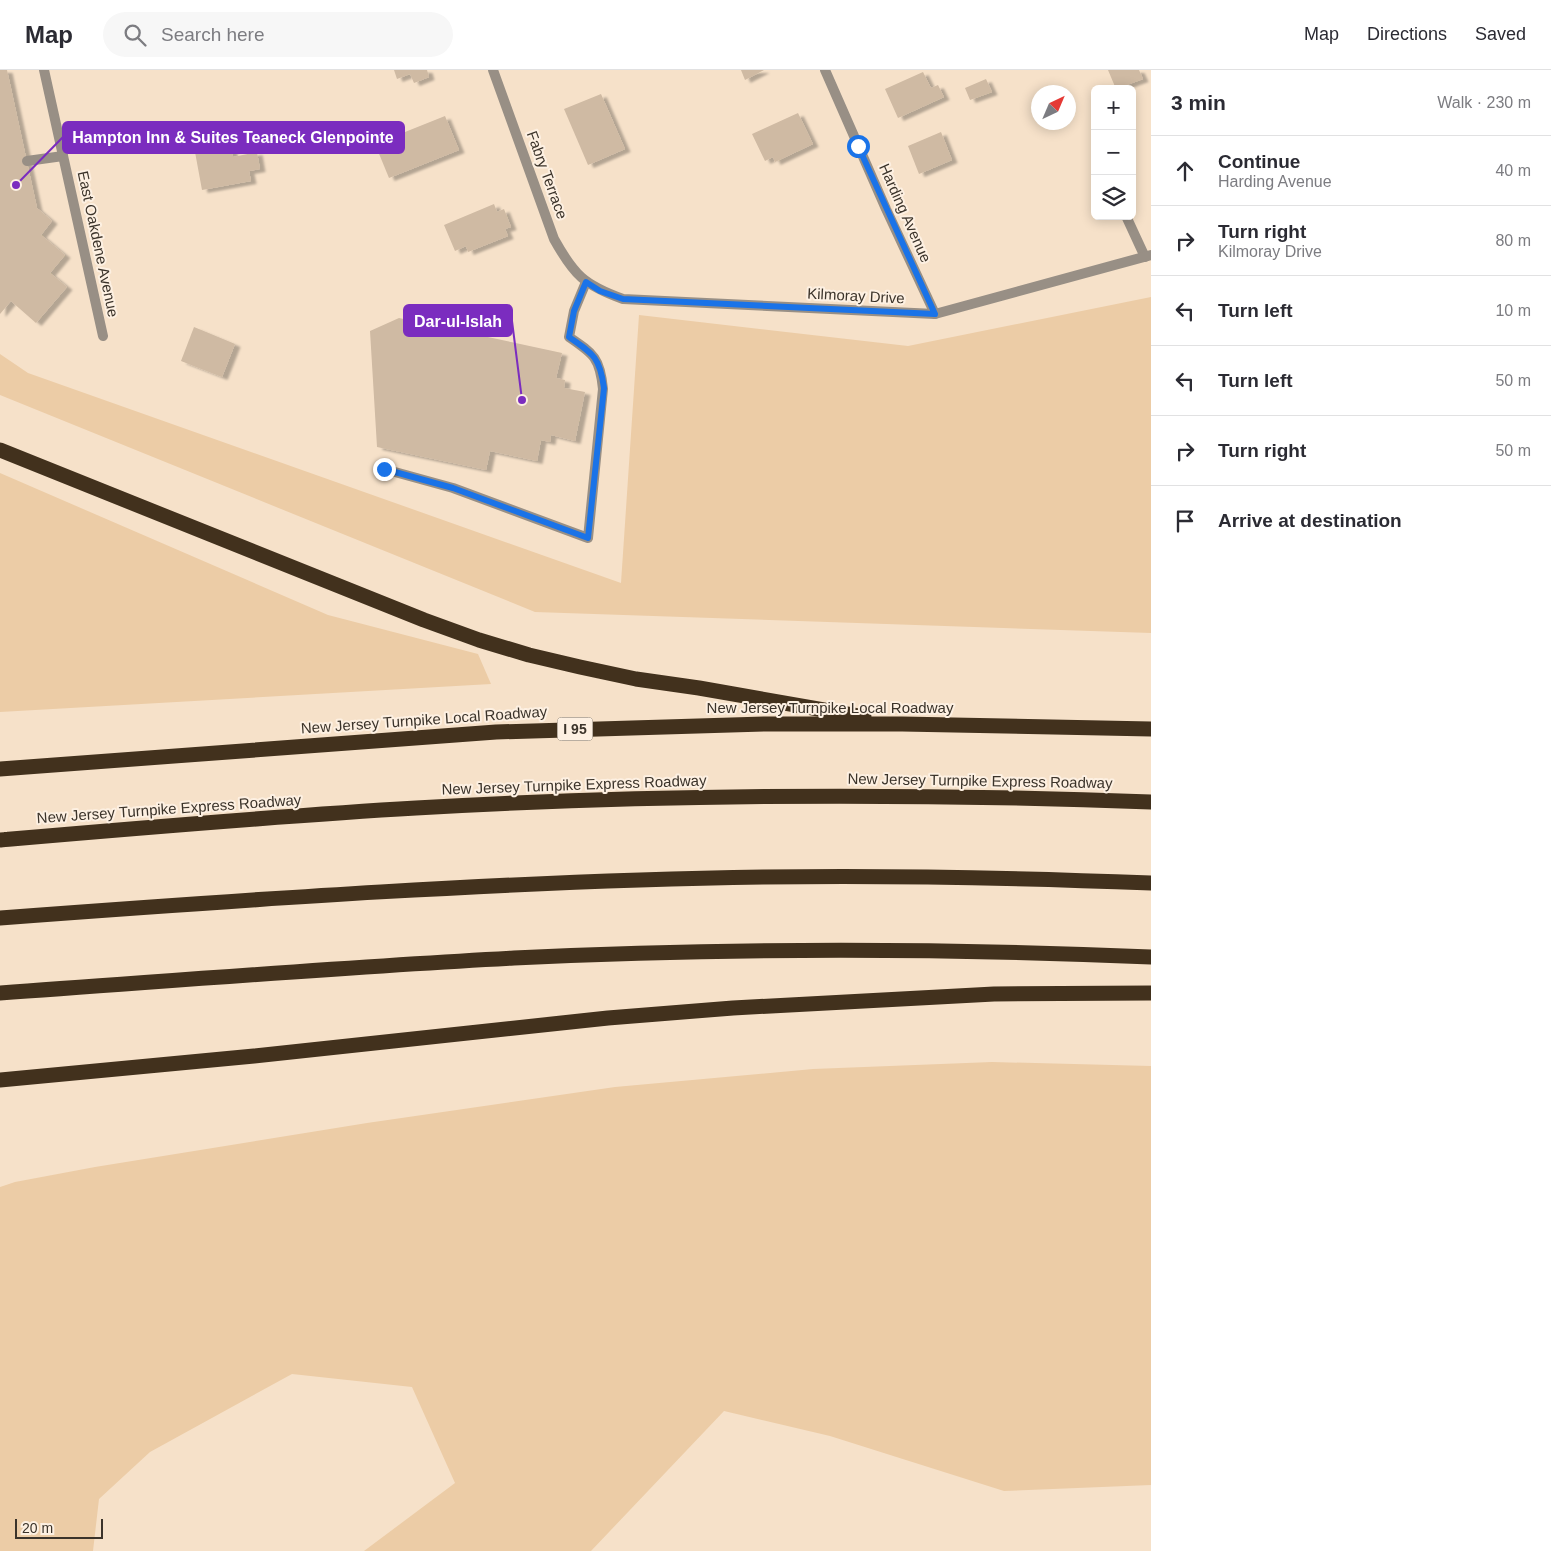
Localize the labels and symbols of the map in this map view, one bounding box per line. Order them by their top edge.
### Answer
north arrow [1031,85,1076,130]
callout: Hampton Inn & Suites Teaneck Glenpointe [63,122,404,153]
text: Hampton Inn & Suites Teaneck Glenpointe [72,129,394,146]
street label: Fabry Terrace [524,129,571,221]
route start [847,135,870,158]
street label: Harding Avenue [876,161,935,265]
street label: East Oakdene Avenue [75,169,122,319]
street label: Kilmoray Drive [807,284,905,307]
callout: Dar-ul-Islah [404,305,512,336]
text: Dar-ul-Islah [414,313,502,330]
route end [373,458,396,481]
street label: New Jersey Turnpike Local Roadway [707,699,954,716]
street label: New Jersey Turnpike Local Roadway [300,702,548,737]
road number: I 95 [558,718,592,741]
street label: New Jersey Turnpike Express Roadway [847,770,1113,791]
street label: New Jersey Turnpike Express Roadway [441,771,707,798]
street label: New Jersey Turnpike Express Roadway [36,791,302,826]
scale bar [15,1516,102,1539]

